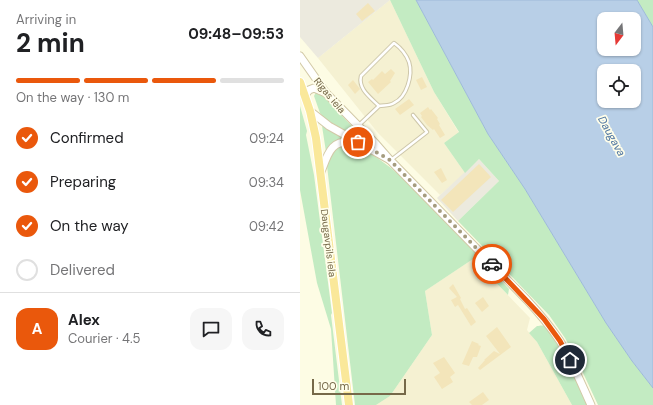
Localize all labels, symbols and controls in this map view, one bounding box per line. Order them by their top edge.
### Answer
text: Arriving in [16,11,76,28]
north arrow [597,12,641,56]
map controls [597,12,641,108]
text: 09:48–09:53 [188,24,284,44]
text: 2 min [16,26,85,60]
button: locate [597,64,641,108]
street label: Rīgas iela [311,75,348,116]
text: On the way · 130 m [16,89,129,106]
water label: Daugava [595,113,629,159]
pin [341,125,375,159]
icon: check [16,127,38,149]
text: Confirmed [50,128,124,148]
text: 09:24 [249,130,284,147]
icon: bag [347,131,369,153]
icon: check [16,171,38,193]
text: Preparing [50,172,116,192]
text: 09:34 [249,174,284,191]
street label: Daugavpils iela [318,208,339,278]
icon: check [16,215,38,237]
text: On the way [50,216,129,236]
text: 09:42 [249,218,284,235]
courier [472,244,512,284]
icon: car [481,253,503,275]
text: Delivered [50,260,115,280]
button: chat [190,308,232,350]
button: phone [242,308,284,350]
text: Alex [68,310,100,330]
text: A [32,319,42,339]
text: Courier · 4.5 [68,330,141,347]
pin [553,343,587,377]
icon: home [559,349,581,371]
scale bar [312,377,406,396]
text: 100 m [318,379,349,393]

